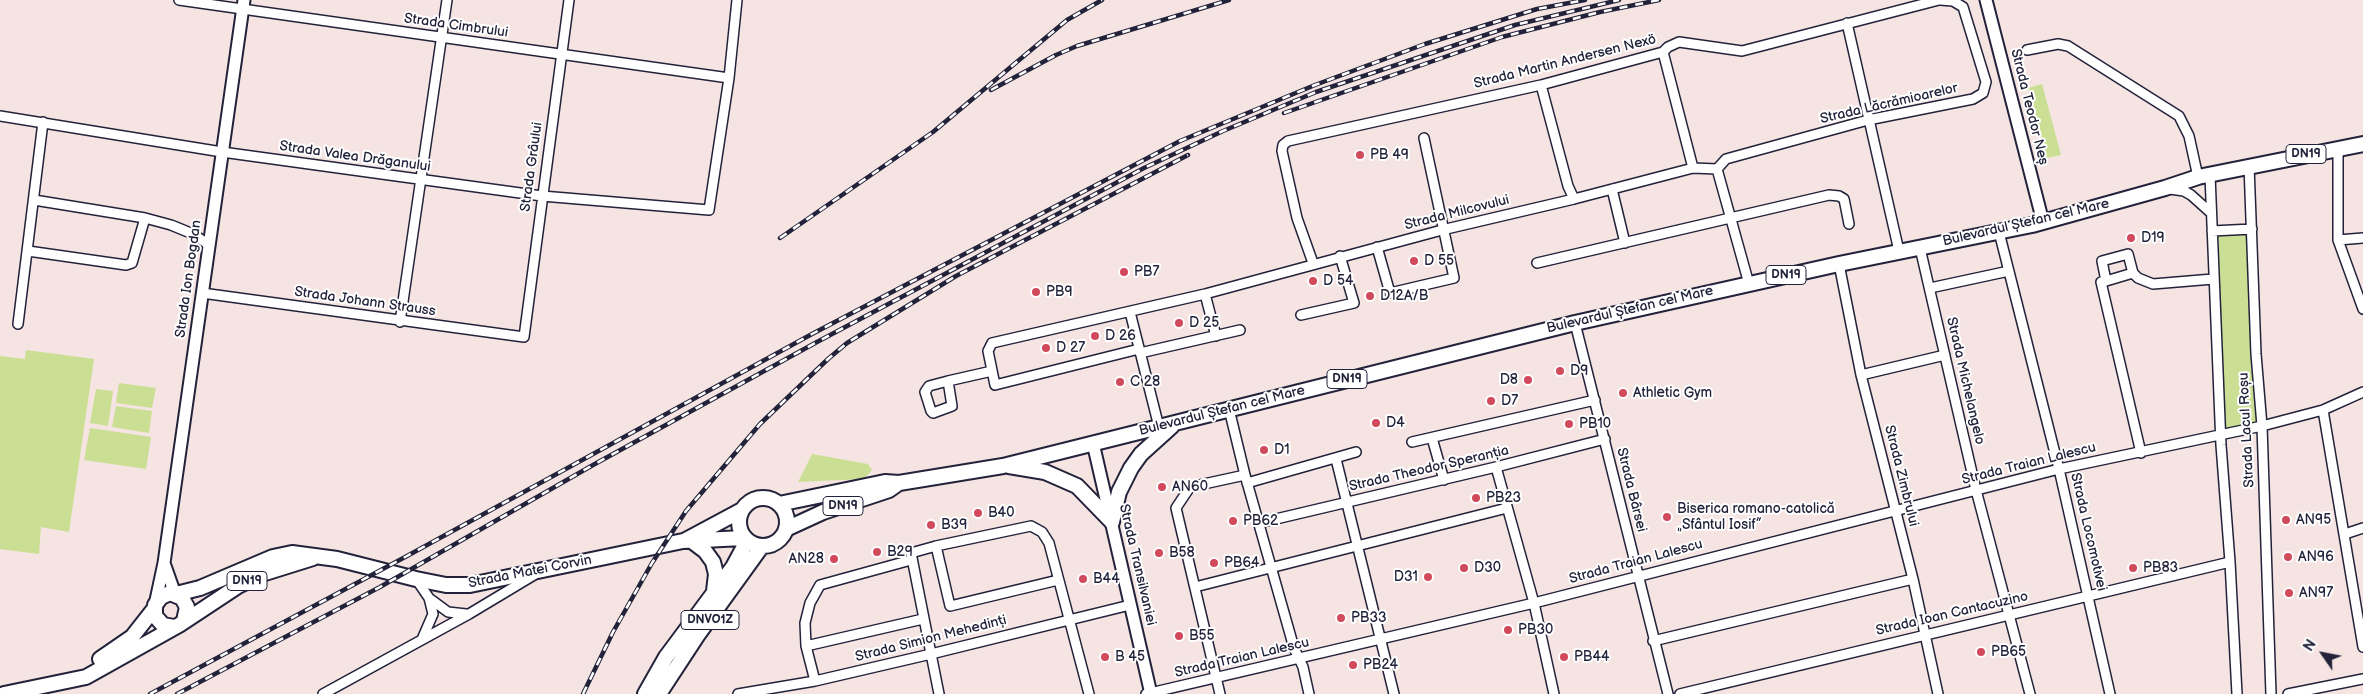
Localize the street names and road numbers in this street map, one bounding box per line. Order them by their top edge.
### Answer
street label: Strada Cimbrului [403,10,509,42]
street label: Strada Martin Andersen Nexö [1472,31,1658,93]
street label: Strada Teodor Neș [2006,47,2052,167]
street label: Strada Lăcrămioarelor [1819,80,1959,128]
street label: Strada Grâului [517,121,547,213]
street label: Strada Valea Drăganului [278,138,432,176]
road number: DN19 [2286,144,2326,164]
street label: Strada Milcovului [1403,192,1511,234]
street label: Bulevardul Ștefan cel Mare [1941,196,2111,250]
street label: Strada Ion Bogdan [172,219,206,339]
road number: DN19 [1766,266,1806,284]
street label: Bulevardul Ștefan cel Mare [1545,283,1715,337]
street label: Strada Johann Strauss [293,284,437,320]
street label: Strada Michelangelo [1942,316,1988,446]
road number: DN19 [1327,369,1367,388]
street label: Strada Lacul Roșu [2236,372,2258,488]
street label: Bulevardul Ștefan cel Mare [1137,382,1307,440]
street label: Strada Zimbrului [1880,424,1922,528]
street label: Strada Traian Lalescu [1960,439,2098,489]
street label: Strada Theodor Speranția [1347,442,1511,496]
street label: Strada Bârsei [1612,446,1650,534]
street label: Strada Locomotivei [2066,471,2110,593]
road number: DN19 [823,496,863,516]
street label: Strada Transilvaniei [1115,503,1159,627]
street label: Strada Traian Lalescu [1567,536,1705,588]
street label: Strada Matei Corvin [467,552,593,592]
road number: DN19 [227,572,267,590]
street label: Strada Ioan Cantacuzino [1874,588,2030,640]
road number: DNVO1Z [681,610,739,630]
street label: Strada Simion Mehedinți [854,612,1008,666]
street label: Strada Traian Lalescu [1173,634,1311,682]

